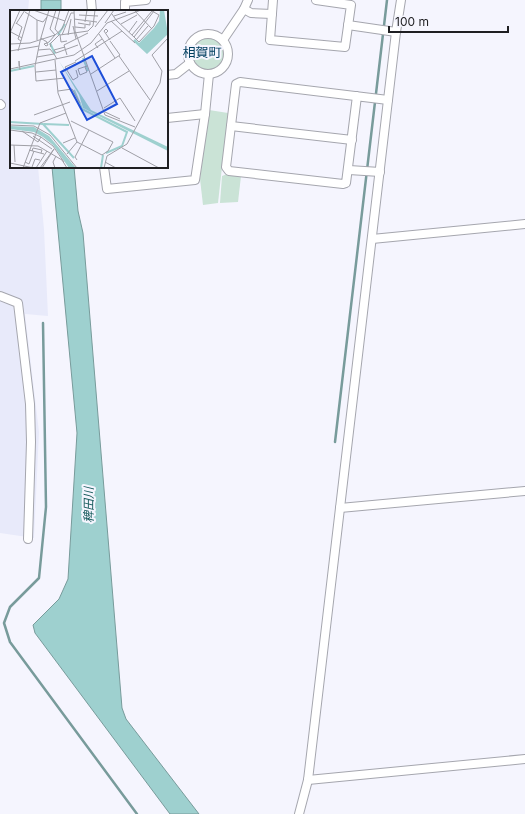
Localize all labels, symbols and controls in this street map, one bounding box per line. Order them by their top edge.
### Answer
scale bar [389,8,508,34]
inset map [10,10,168,168]
text: 100 m [395,14,429,29]
district label: 相賀町 [182,44,222,60]
water label: 稗田川 [81,485,96,523]

